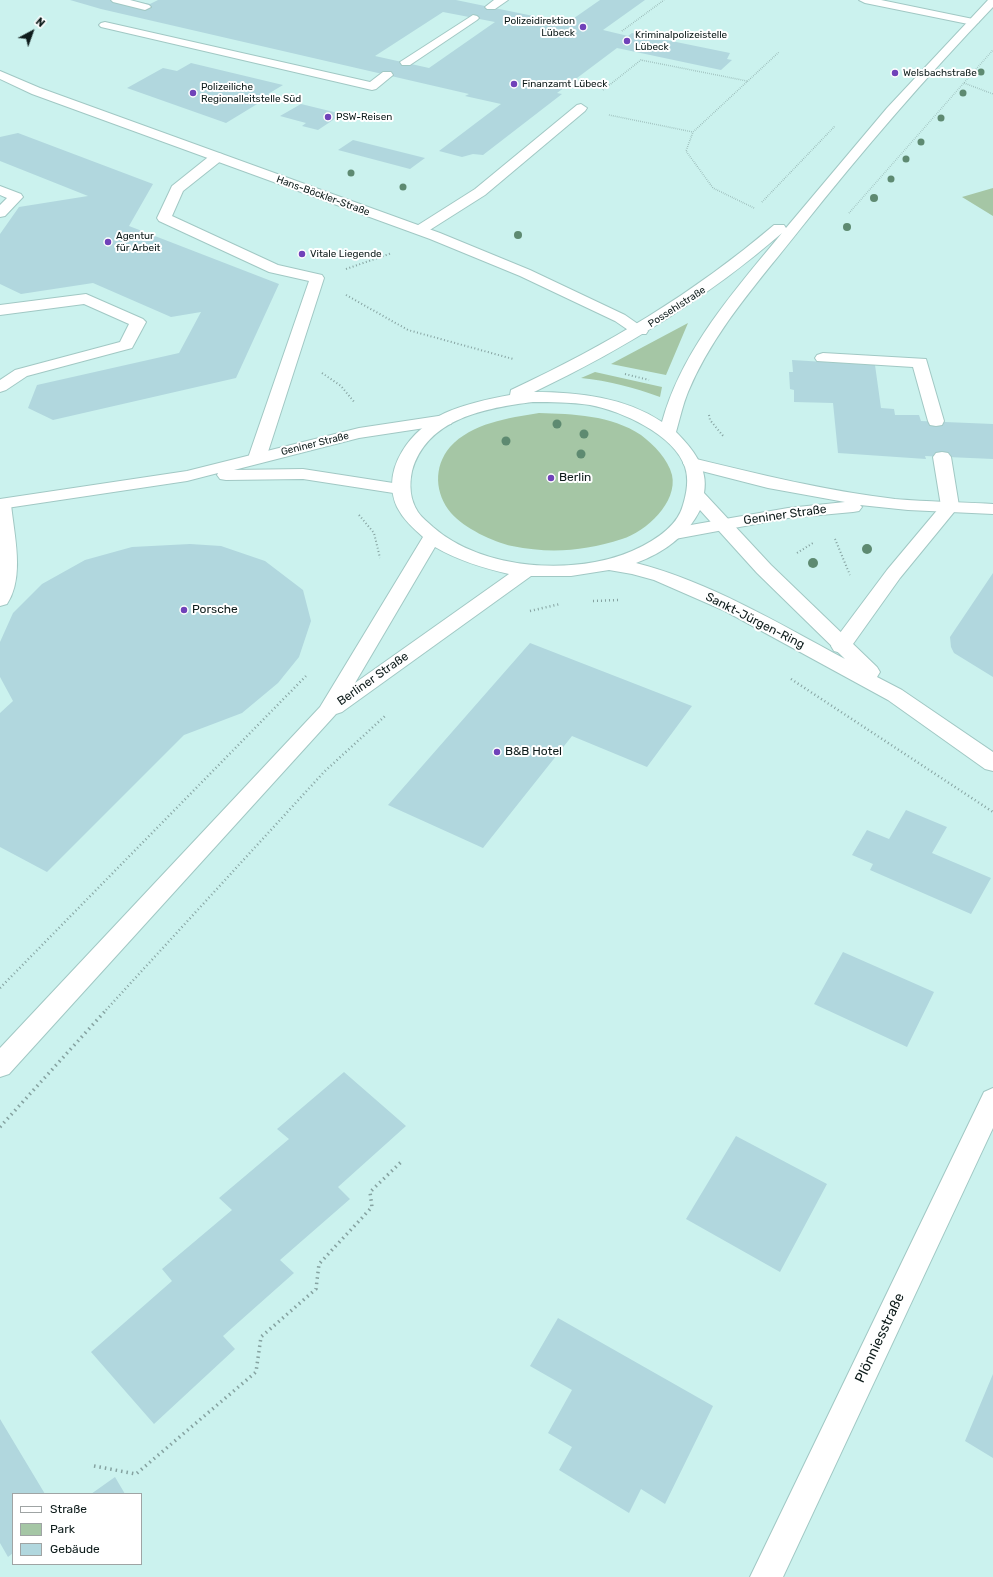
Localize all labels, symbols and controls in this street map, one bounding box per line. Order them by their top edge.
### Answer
north arrow [12,12,52,52]
text: N [33,15,47,30]
place label: Polizeidirektion Lübeck [504,15,575,38]
marker: Polizeidirektion Lübeck [578,22,588,32]
place label: Kriminalpolizeistelle Lübeck [635,29,727,52]
marker: Kriminalpolizeistelle Lübeck [622,36,632,46]
place label: Welsbachstraße [903,67,977,79]
marker: Welsbachstraße [890,68,900,78]
place label: Finanzamt Lübeck [522,78,607,90]
marker: Finanzamt Lübeck [509,79,519,89]
place label: Polizeiliche Regionalleitstelle Süd [201,81,301,104]
marker: Polizeiliche Regionalleitstelle Süd [188,88,198,98]
place label: PSW-Reisen [336,111,392,123]
marker: PSW-Reisen [323,112,333,122]
street label: Hans-Böckler-Straße [275,174,371,218]
place label: Agentur für Arbeit [116,230,160,254]
marker: Agentur für Arbeit [103,237,113,247]
place label: Vitale Liegende [310,248,382,260]
marker: Vitale Liegende [297,249,307,259]
street label: Possehlstraße [646,284,708,330]
street label: Geniner Straße [280,430,350,458]
place label: Berlin [559,471,591,485]
marker: Berlin [546,473,556,483]
street label: Geniner Straße [743,502,827,528]
street label: Sankt-Jürgen-Ring [703,590,807,652]
place label: Porsche [192,603,238,617]
marker: Porsche [179,605,189,615]
street label: Berliner Straße [335,649,411,709]
place label: B&B Hotel [505,745,562,759]
marker: B&B Hotel [492,747,502,757]
street label: Plönniesstraße [852,1290,908,1386]
legend [12,1493,142,1565]
text: Straße [50,1502,87,1516]
text: Park [50,1522,75,1536]
text: Gebäude [50,1542,100,1556]

